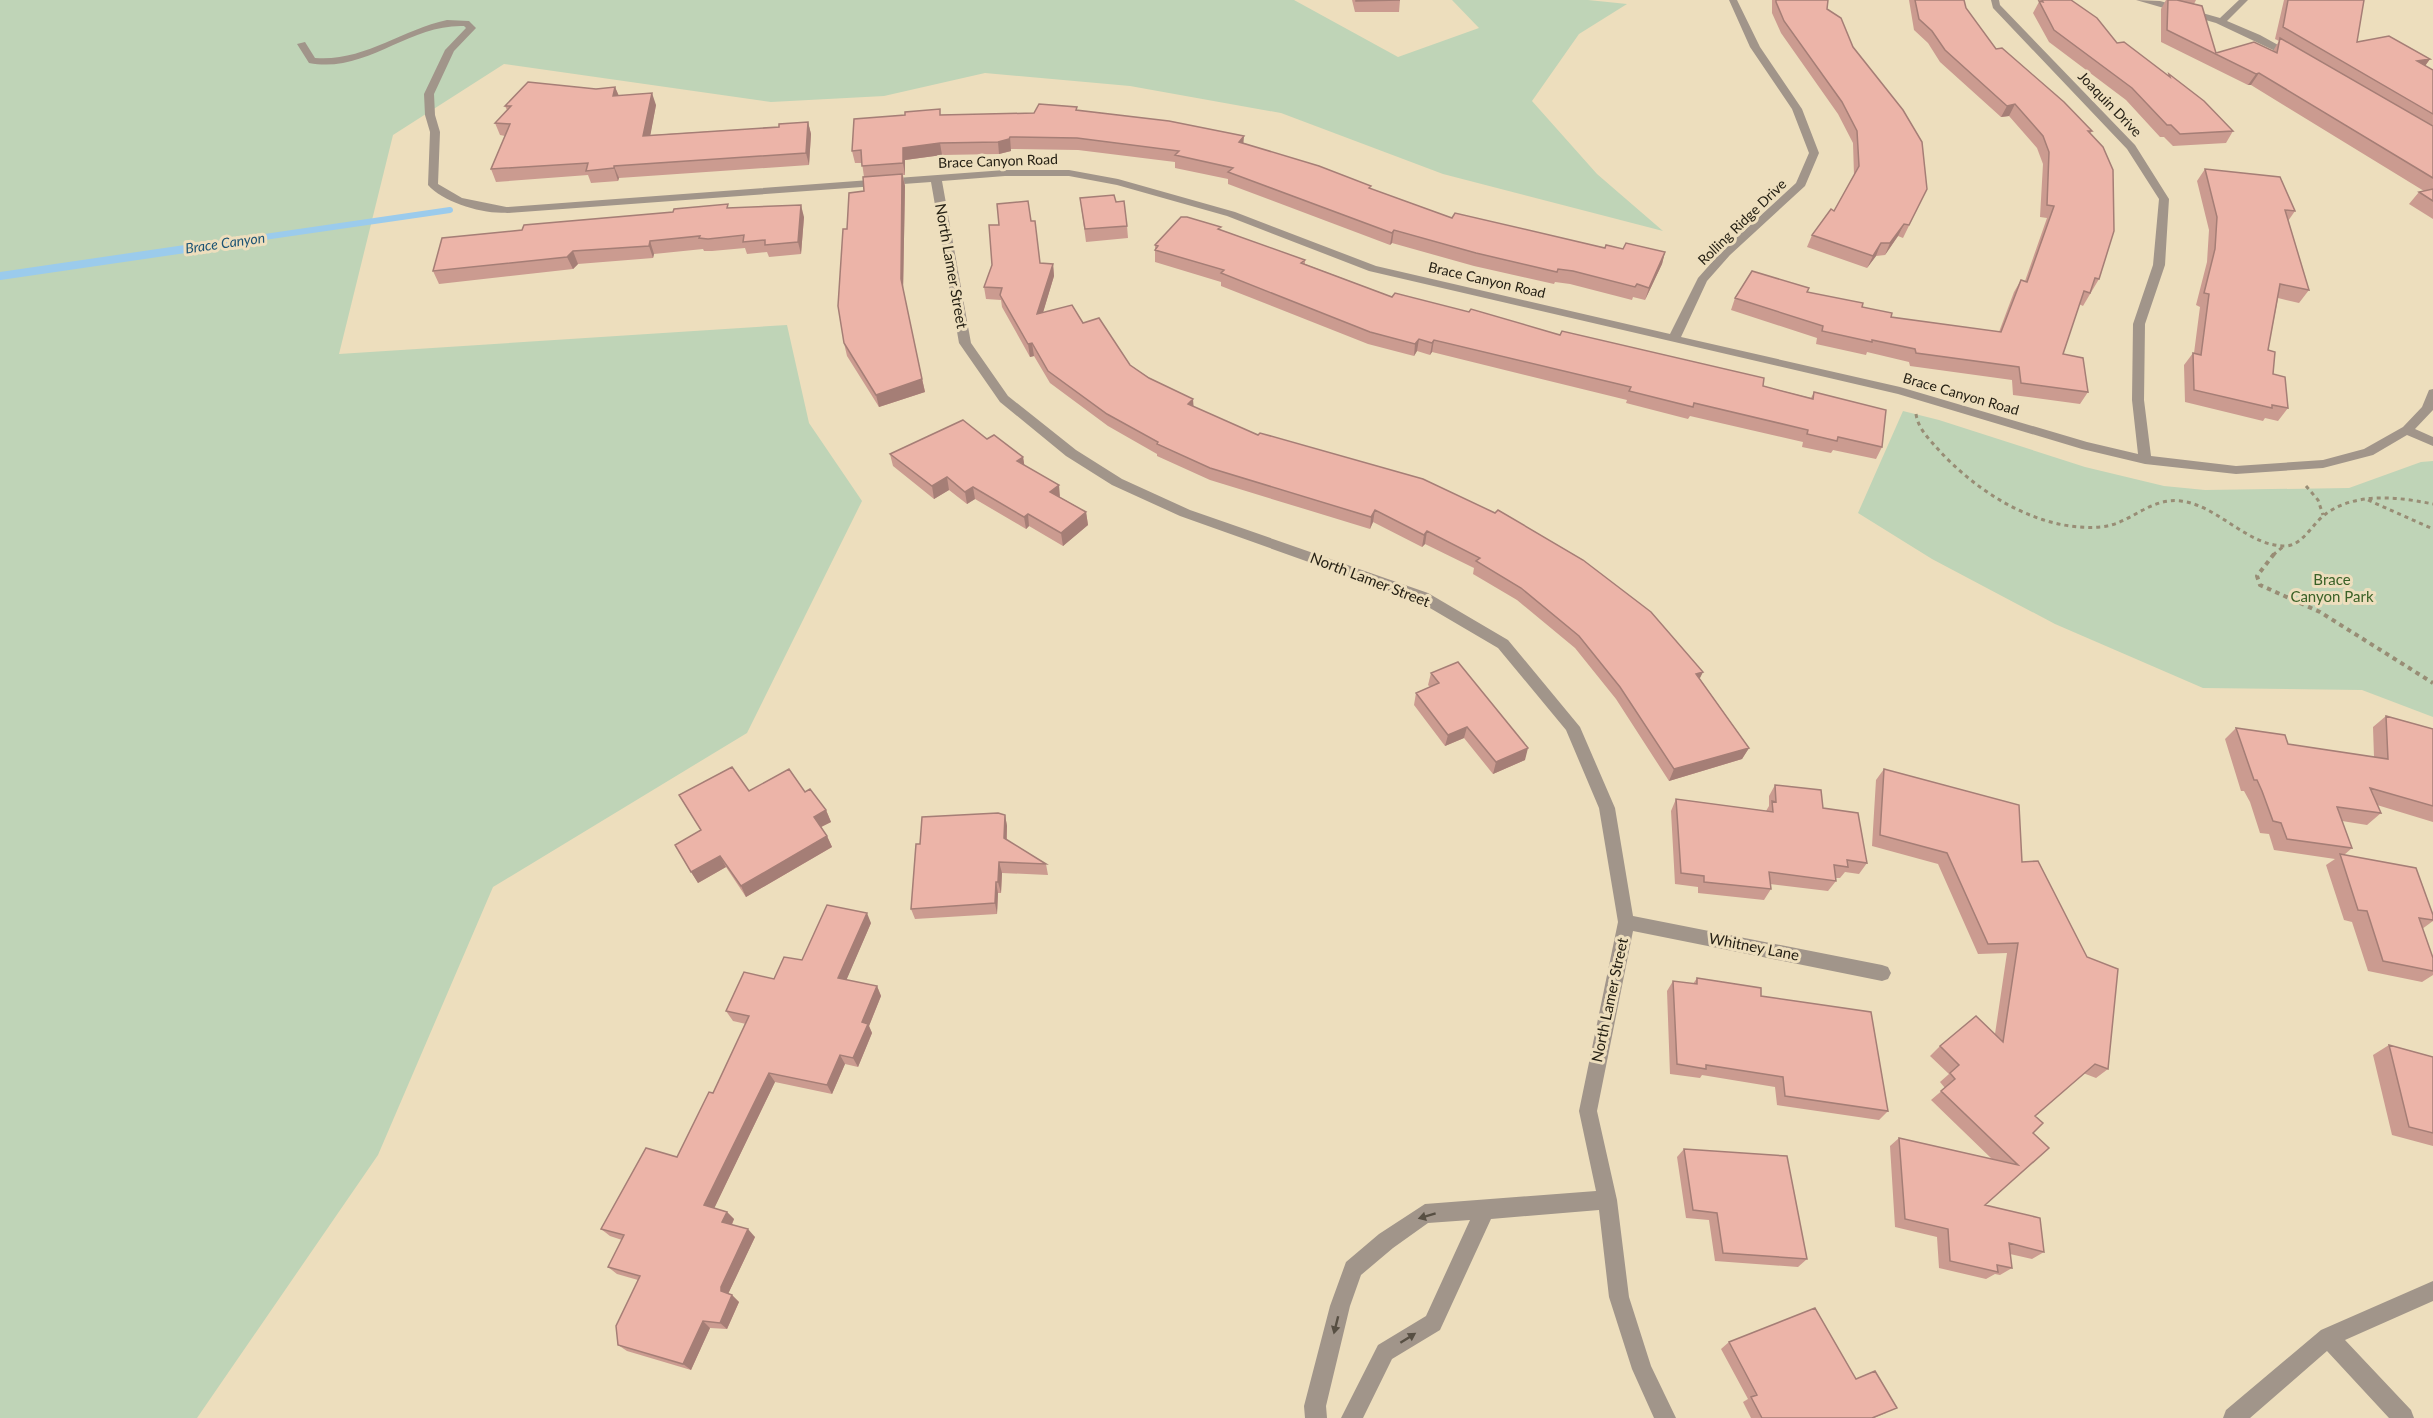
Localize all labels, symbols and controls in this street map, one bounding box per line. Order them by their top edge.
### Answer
street label: Joaquin Drive [2075,67,2146,140]
street label: Brace Canyon Road [938,150,1058,171]
street label: Rolling Ridge Drive [1694,175,1789,268]
street label: North Lamer Street [932,202,972,330]
water label: Brace Canyon [184,228,266,257]
street label: Brace Canyon Road [1427,258,1547,301]
street label: Brace Canyon Road [1901,369,2021,418]
street label: North Lamer Street [1308,548,1433,610]
park label: Brace Canyon Park [2290,570,2374,605]
street label: Whitney Lane [1708,928,1801,964]
street label: North Lamer Street [1587,935,1631,1064]
one-way arrow [1418,1212,1436,1221]
one-way arrow [1330,1316,1340,1334]
one-way arrow [1400,1333,1416,1344]

